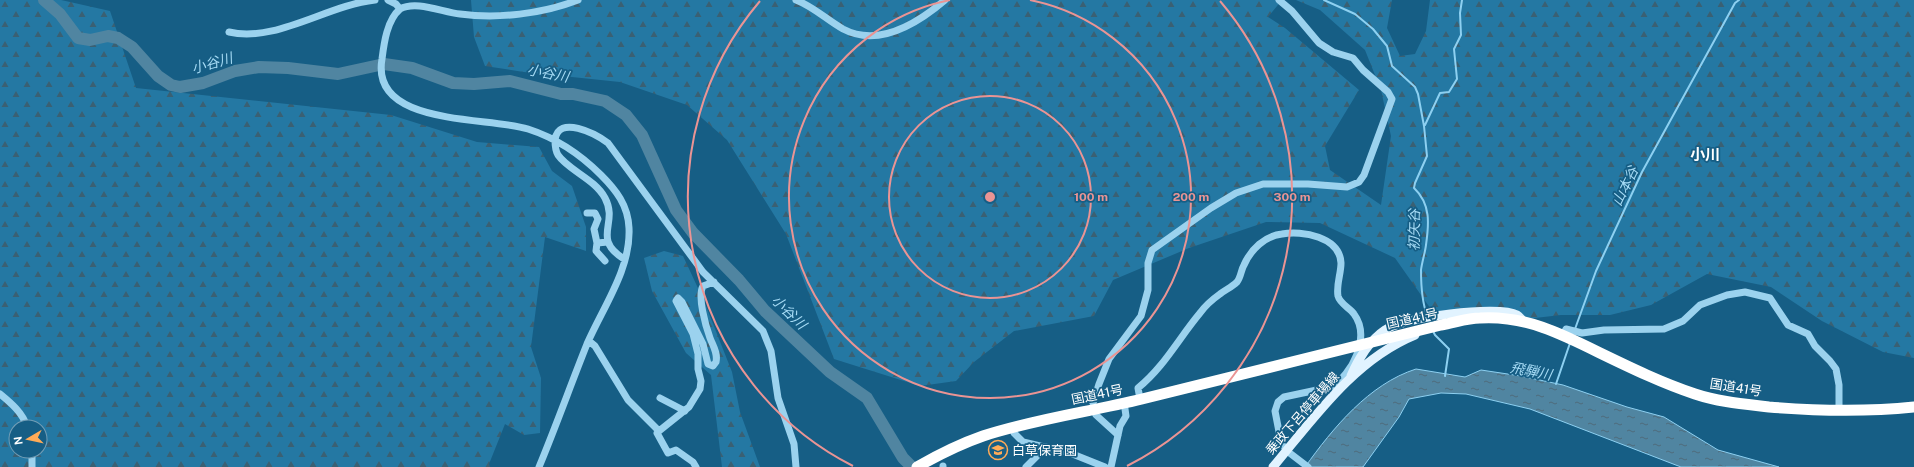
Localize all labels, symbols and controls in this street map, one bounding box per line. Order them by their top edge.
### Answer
water label: 小谷川 [190,49,236,76]
water label: 小谷川 [526,61,572,85]
district label: 小川 [1690,146,1720,163]
water label: 山本谷 [1609,163,1642,208]
centre of rings [983,190,997,204]
text: 100 m [1074,190,1108,204]
text: 200 m [1173,190,1209,204]
text: 300 m [1274,190,1311,204]
water label: 初矢谷 [1406,208,1422,251]
water label: 小谷川 [768,292,811,334]
street label: 国道41号 [1385,305,1439,332]
water label: 飛騨川 [1509,359,1555,383]
street label: 乗政下呂停車場線 [1263,369,1342,457]
street label: 国道41号 [1709,376,1763,399]
street label: 国道41号 [1070,382,1124,407]
north arrow [8,419,48,459]
text: N [12,435,25,446]
school or university icon: 白草保育園 [987,439,1009,461]
place label: 白草保育園 [1012,443,1077,458]

